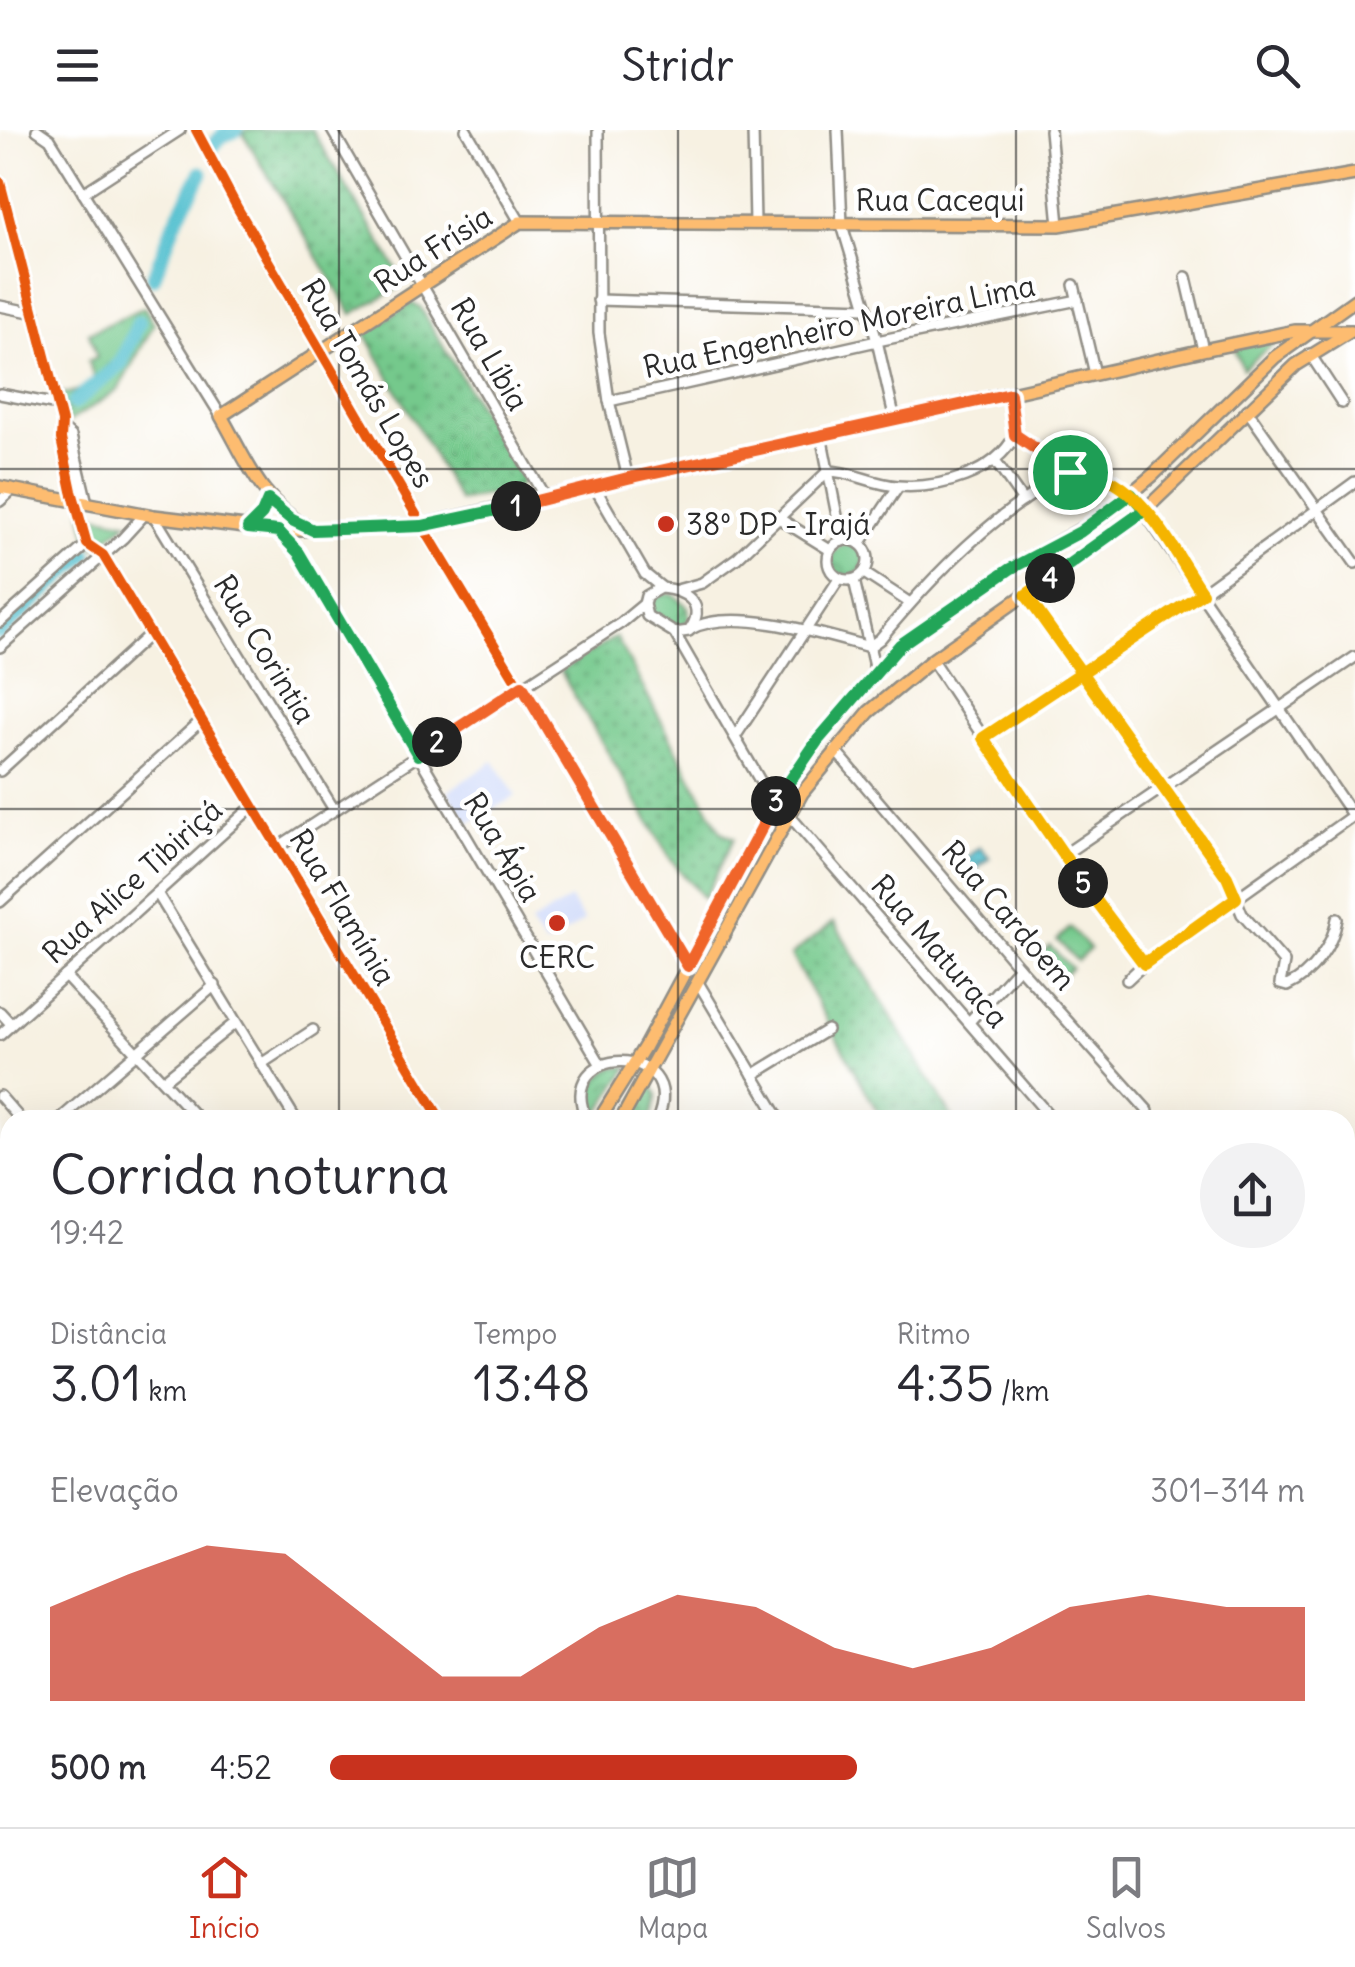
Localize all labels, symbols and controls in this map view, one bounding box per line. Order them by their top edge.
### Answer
text: Stridr [621,37,734,93]
icon: menu [50,38,105,93]
icon: search [1250,38,1305,93]
street label: Rua Cacequi [856,181,1024,219]
street label: Rua Frísia [367,197,499,301]
street label: Rua Engenheiro Moreira Lima [640,266,1038,386]
street label: Rua Tomás Lopes [293,272,443,494]
street label: Rua Líbia [443,291,537,417]
pin [1028,430,1113,515]
icon: arrive [1043,445,1098,500]
pin: 1 [491,481,541,531]
text: 1 [510,488,522,524]
place label: 38º DP - Irajá [686,505,870,543]
marker: 38º DP - Irajá [655,513,677,535]
pin: 4 [1025,553,1075,603]
text: 4 [1042,560,1058,596]
street label: Rua Corintia [206,568,324,730]
pin: 2 [412,717,462,767]
text: 2 [429,724,445,760]
pin: 3 [751,776,801,826]
text: 3 [768,783,784,819]
street label: Rua Ápia [456,785,551,909]
street label: Rua Alice Tibiriçá [35,791,229,971]
street label: Rua Flamínia [281,822,405,992]
street label: Rua Cardoem [934,832,1084,998]
pin: 5 [1058,858,1108,908]
text: 5 [1075,865,1091,901]
street label: Rua Maturaca [863,867,1017,1035]
marker: CERC [546,912,568,934]
place label: CERC [519,938,595,976]
text: Corrida noturna [50,1140,449,1209]
button: share [1200,1143,1305,1248]
text: 19:42 [50,1212,124,1253]
text: Distância [50,1316,167,1352]
text: Tempo [473,1316,557,1352]
text: Ritmo [897,1316,970,1352]
text: 3.01 [50,1352,142,1415]
text: 13:48 [473,1352,591,1415]
text: 4:35 [897,1352,994,1415]
text: km [142,1373,187,1409]
text: /km [994,1373,1050,1409]
text: Elevação [50,1470,179,1511]
text: 301–314 m [1150,1470,1305,1511]
text: 500 m [50,1747,146,1788]
text: 4:52 [210,1747,272,1788]
tab: Início [189,1850,260,1946]
tab: Mapa [638,1850,708,1946]
tab: Salvos [1086,1850,1166,1946]

